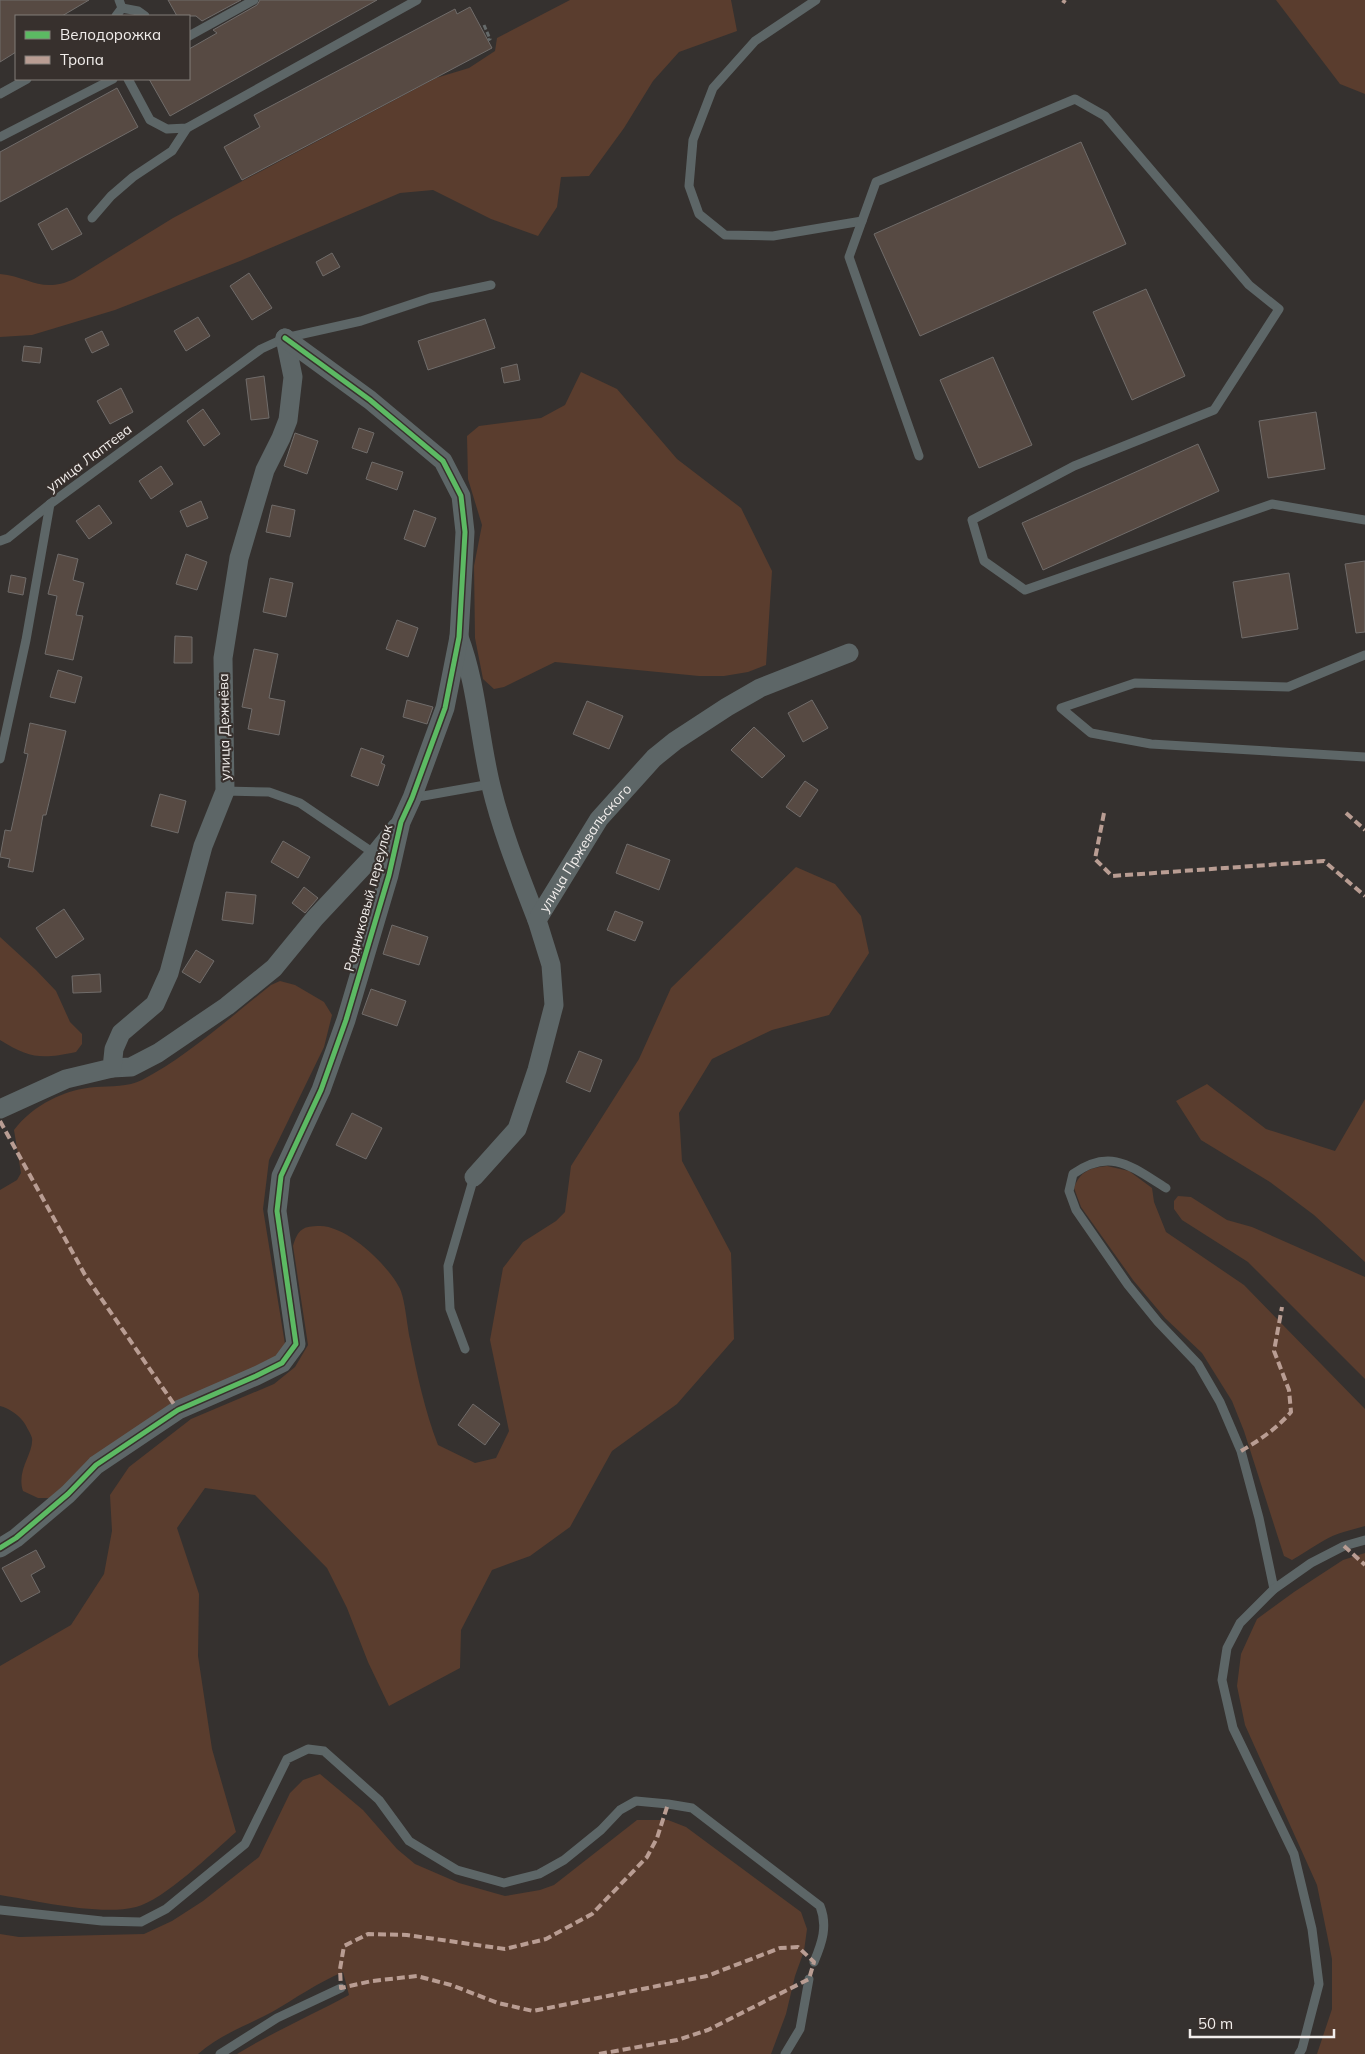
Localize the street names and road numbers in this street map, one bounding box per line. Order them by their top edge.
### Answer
street label: улица Лаптева [43,420,135,496]
street label: улица Дежнёва [214,673,234,781]
street label: улица Пржевальского [535,780,635,916]
street label: Родниковый переулок [340,822,396,973]

